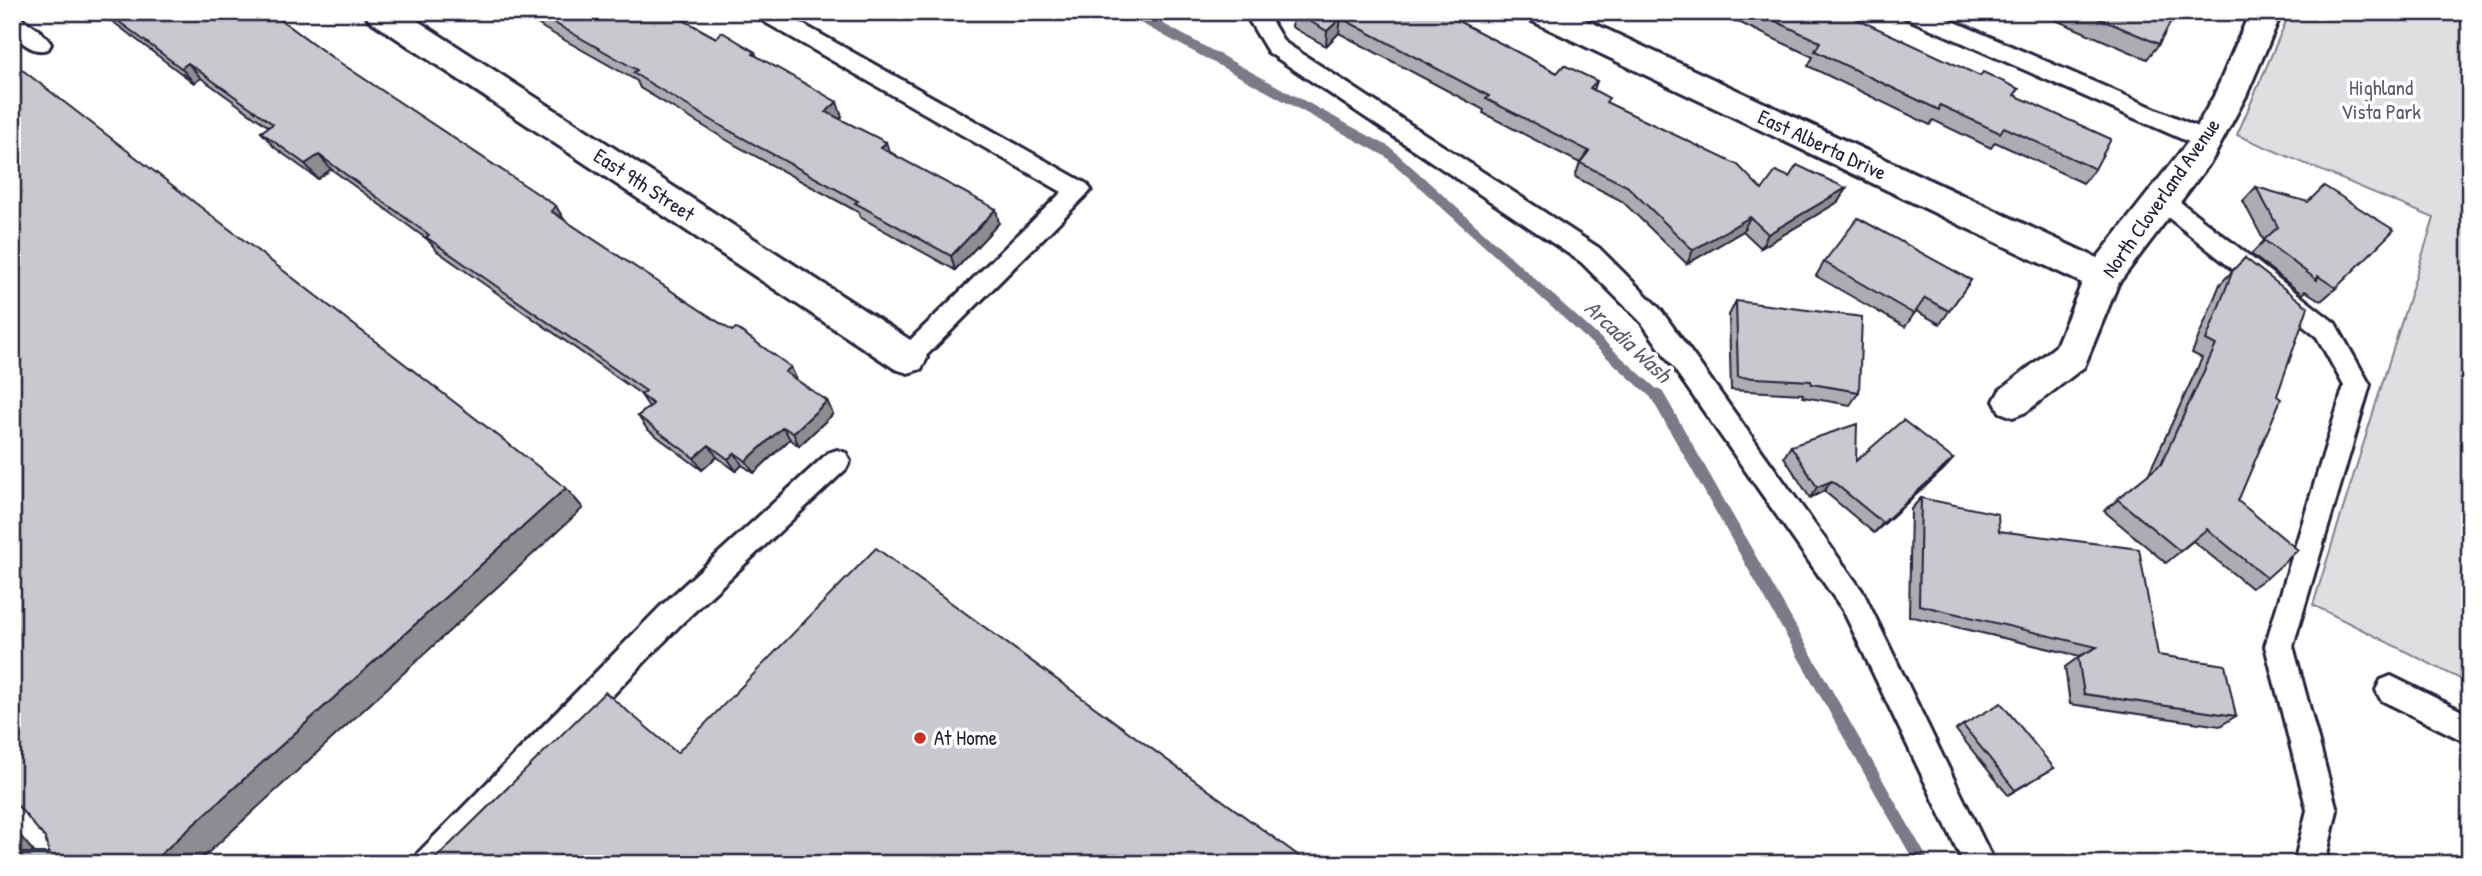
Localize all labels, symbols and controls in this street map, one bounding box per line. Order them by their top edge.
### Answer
park label: Highland Vista Park [2341,73,2421,126]
street label: East Alberta Drive [1753,102,1891,187]
street label: North Cloverland Avenue [2095,112,2227,283]
street label: East 9th Street [588,141,701,229]
water label: Arcadia Wash [1578,292,1679,390]
place label: At Home [934,723,997,752]
marker: At Home [912,730,928,746]

